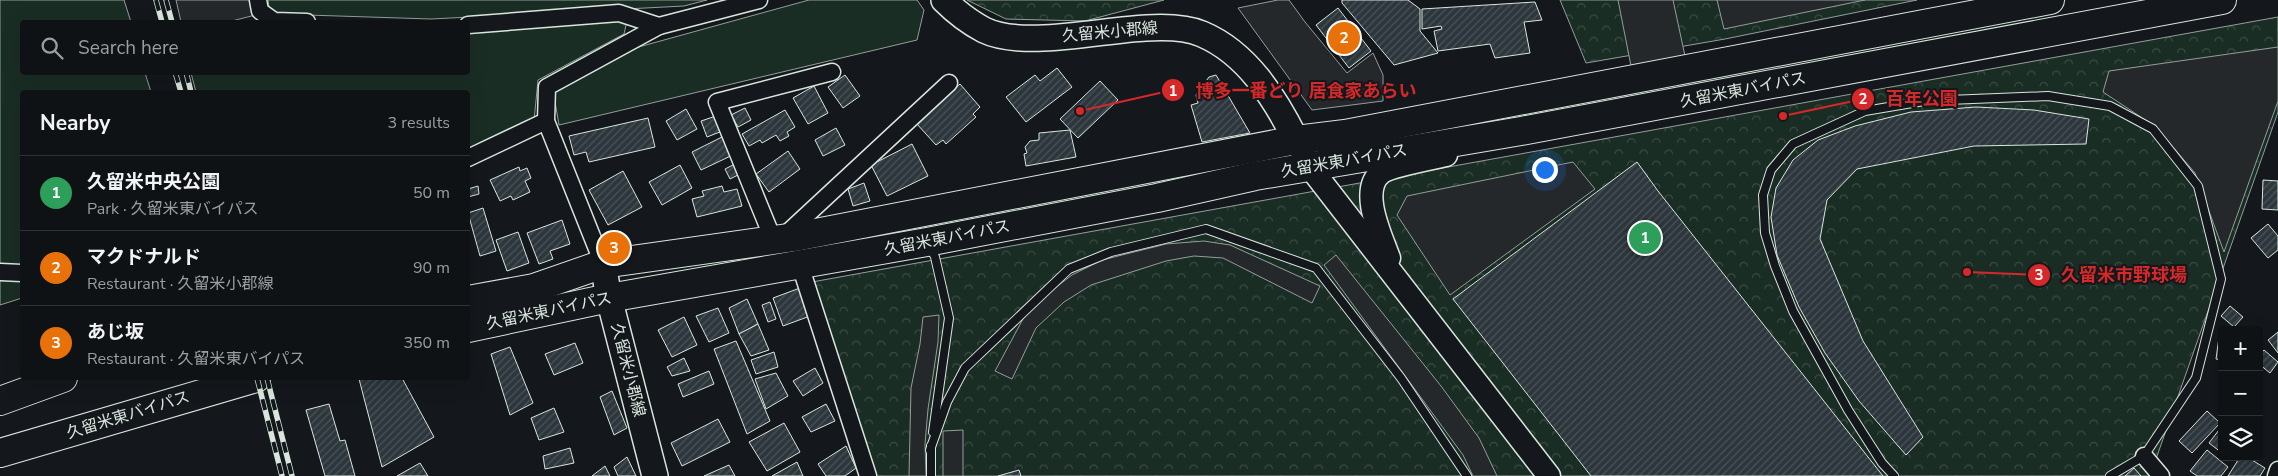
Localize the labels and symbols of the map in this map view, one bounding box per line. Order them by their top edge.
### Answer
street label: 久留米小郡線 [1061,17,1159,47]
pin: 2 [1328,19,1360,57]
street label: 久留米東バイパス [1678,67,1808,113]
callout: 博多一番どり 居食家あらい [1160,74,1426,107]
text: 博多一番どり 居食家あらい [1196,79,1416,103]
text: 1 [1168,81,1178,101]
callout: 百年公園 [1851,83,1968,116]
text: 百年公園 [1886,87,1958,111]
text: 2 [1858,89,1868,109]
street label: 久留米東バイパス [1279,139,1409,183]
your location [1532,157,1558,183]
street label: 久留米東バイパス [882,215,1012,261]
pin: 1 [1629,219,1661,257]
pin: 3 [598,229,630,267]
callout: 久留米市野球場 [2026,258,2197,291]
text: 久留米市野球場 [2061,263,2187,287]
text: 3 [2034,265,2044,285]
street label: 久留米東バイパス [484,287,614,335]
street label: 久留米小郡線 [606,321,650,419]
street label: 久留米東バイパス [64,386,192,444]

